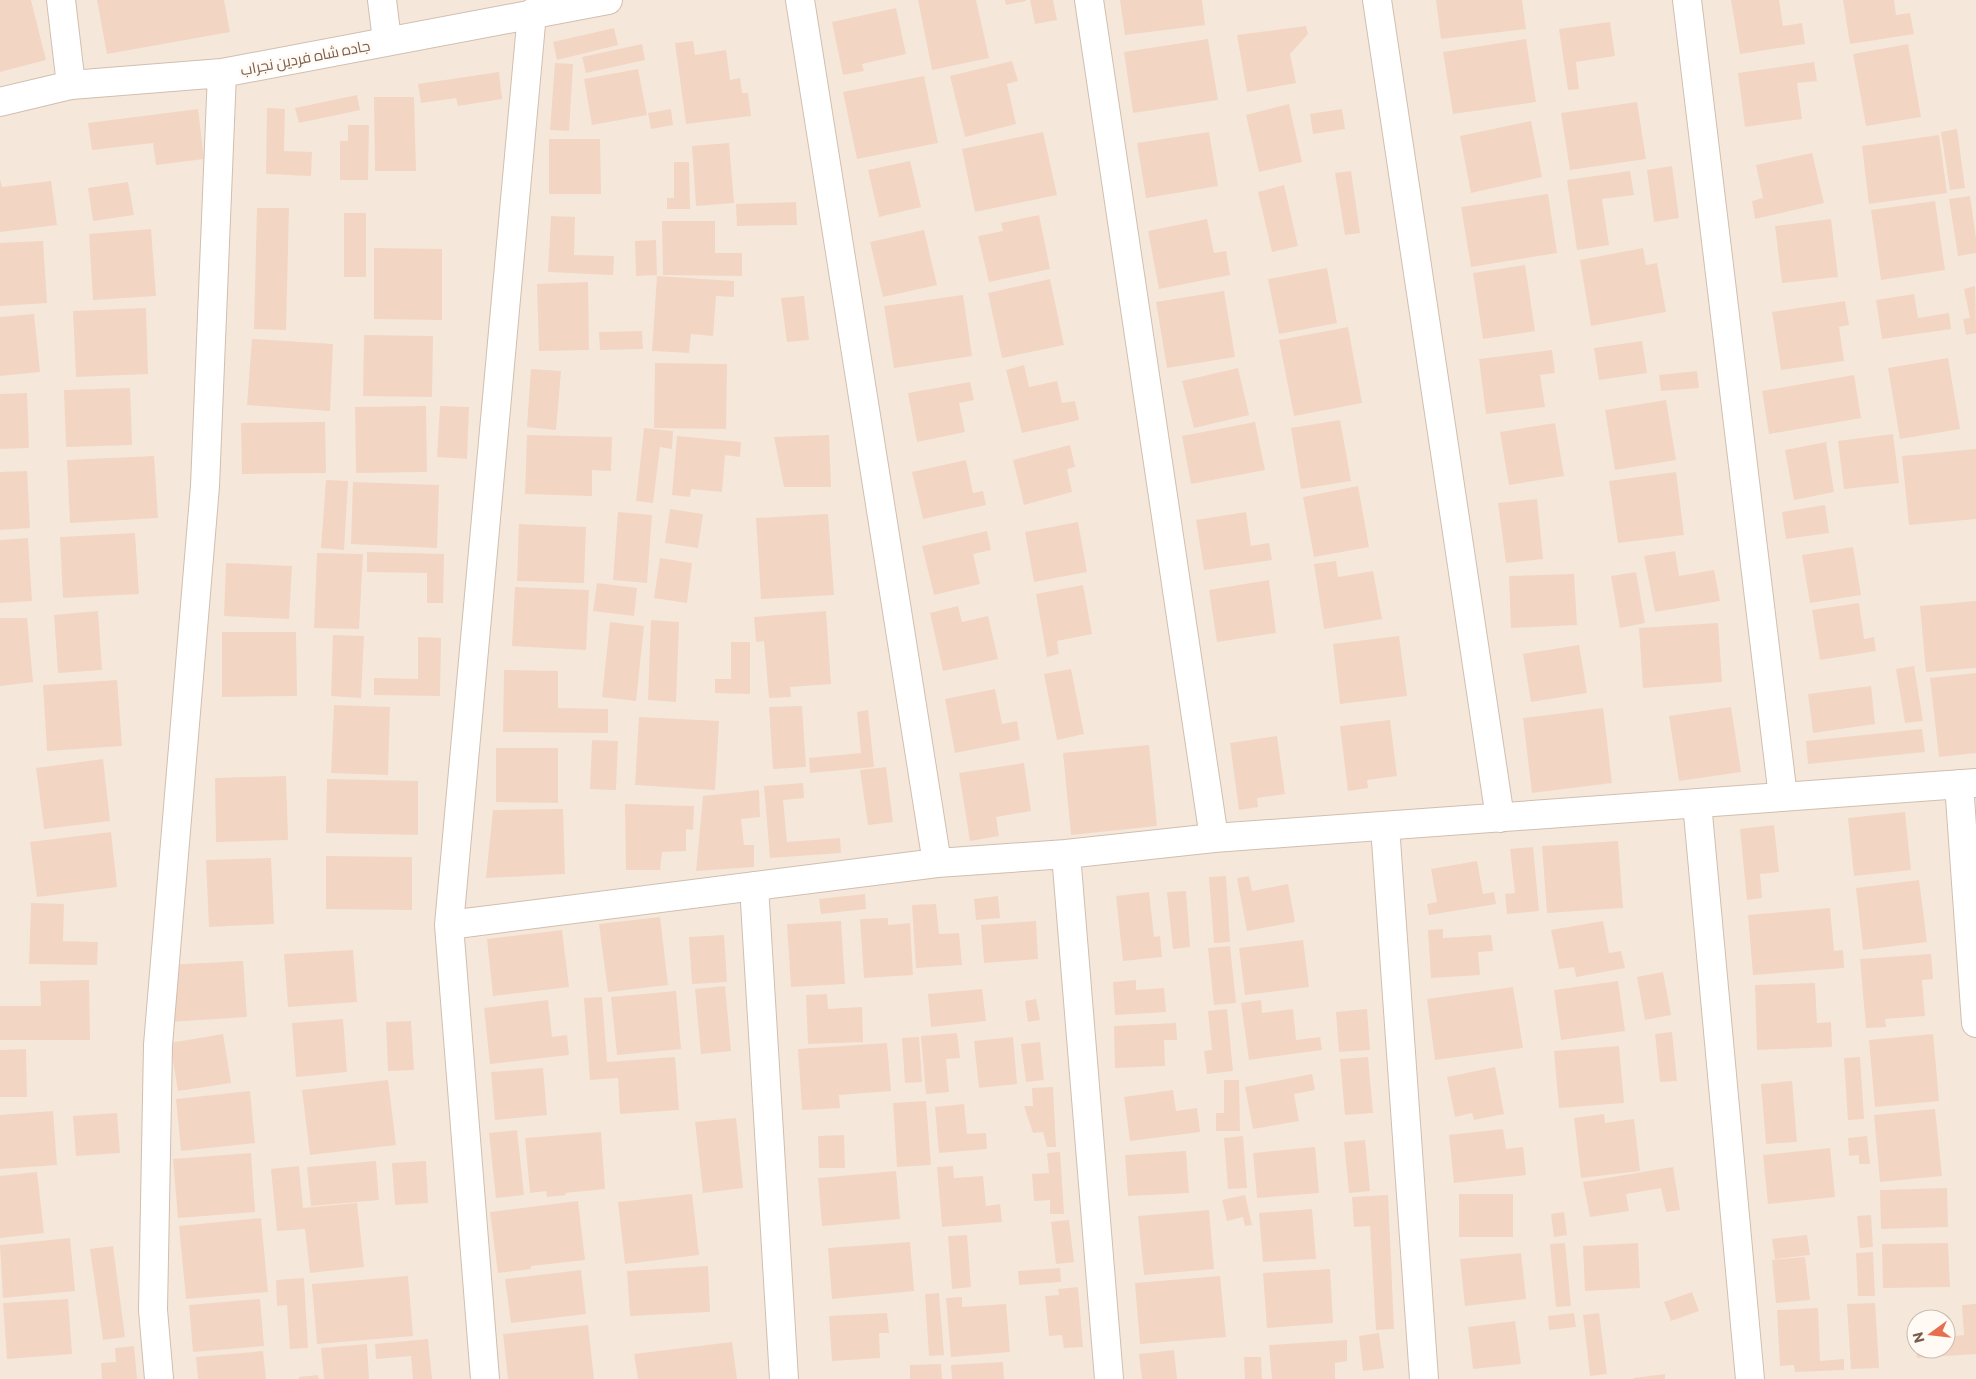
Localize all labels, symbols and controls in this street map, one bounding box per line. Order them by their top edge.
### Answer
street label: جاده شاه فردین نجراب [239,36,372,80]
north arrow [1906,1309,1956,1359]
text: N [1908,1330,1928,1345]

